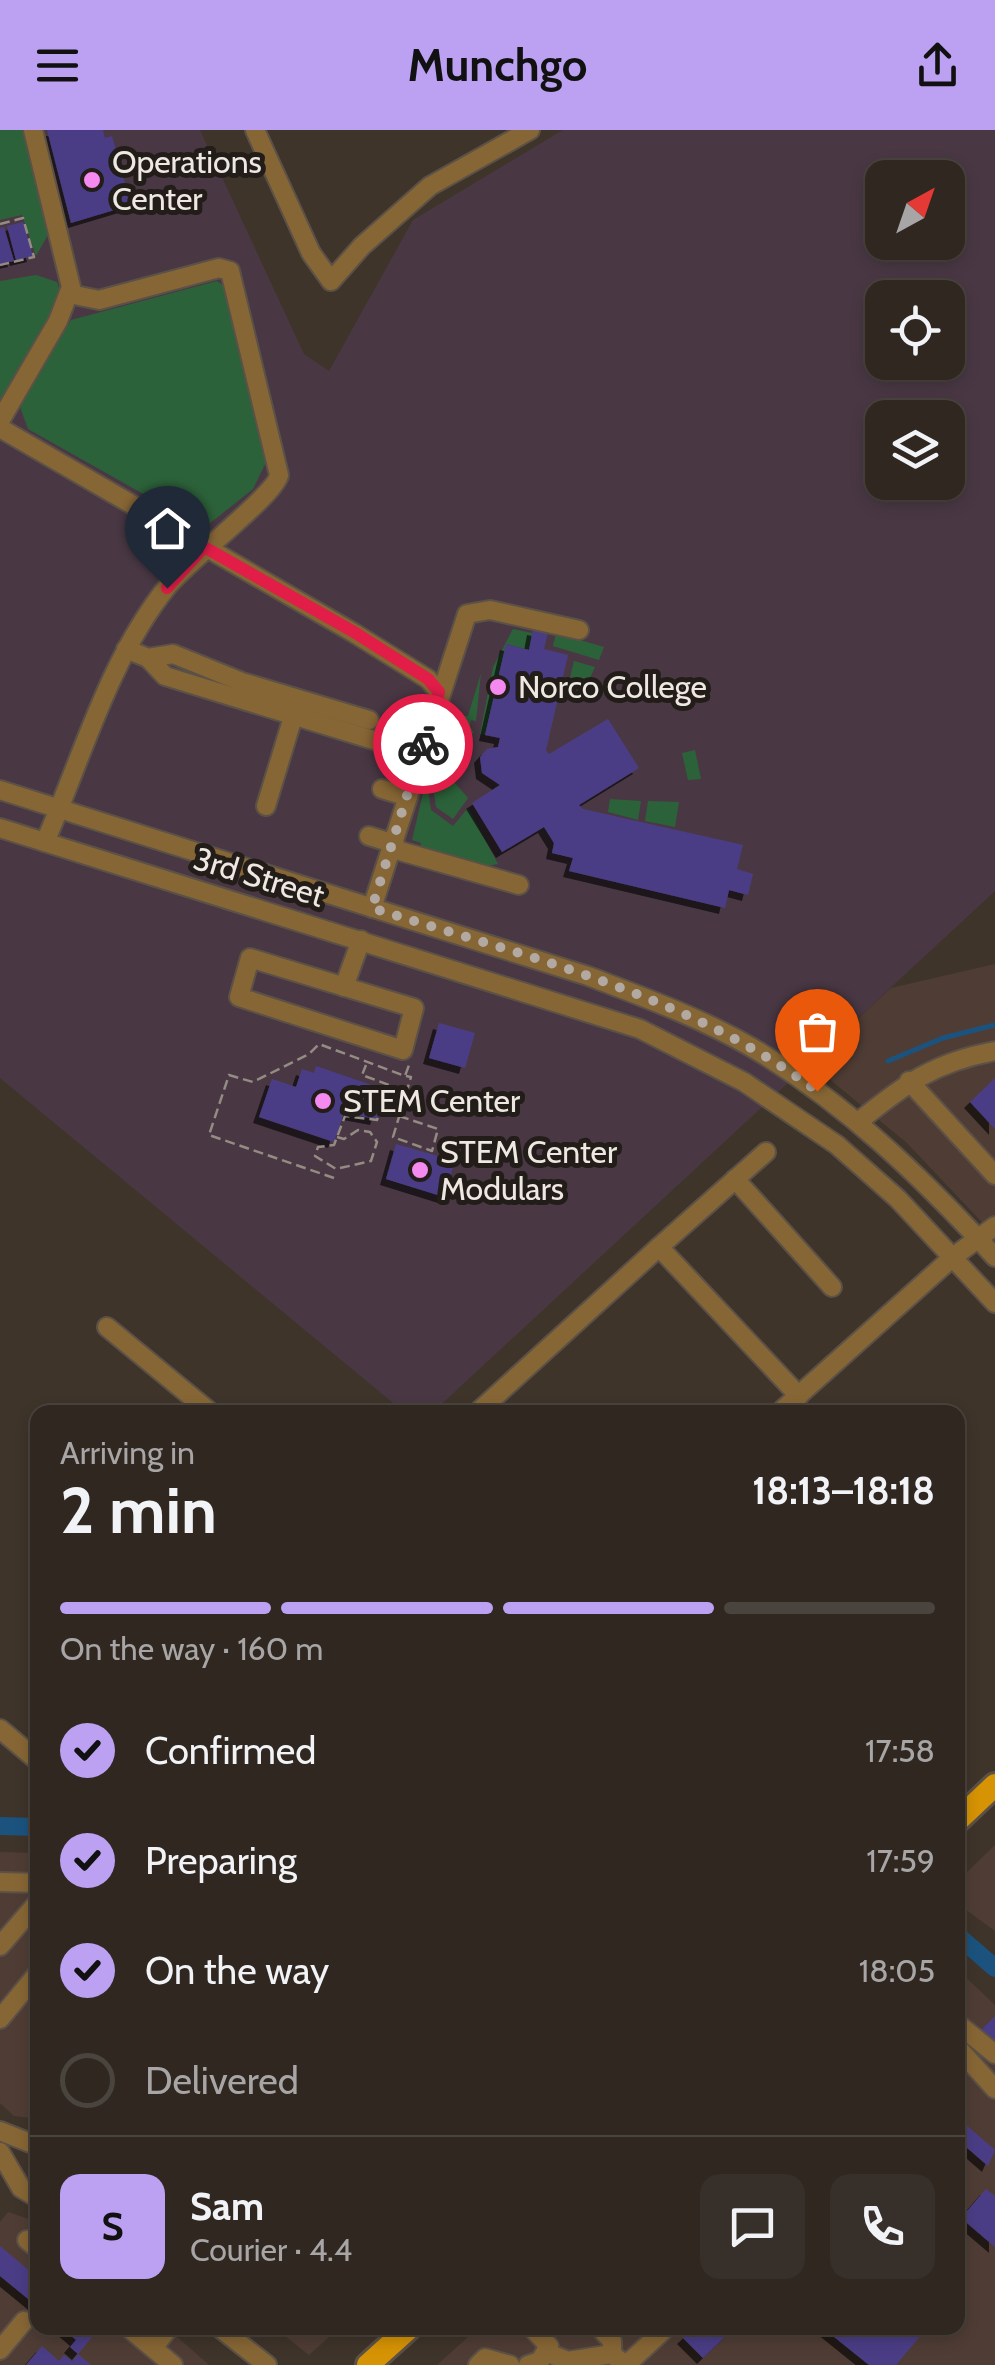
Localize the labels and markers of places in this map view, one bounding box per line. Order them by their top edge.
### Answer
place label: Operations Center [112,142,262,218]
marker: Operations Center [81,169,103,191]
pin [125,486,210,589]
place label: Norco College [518,667,707,706]
marker: Norco College [487,676,509,698]
pin [775,989,860,1092]
place label: STEM Center [343,1081,521,1120]
marker: STEM Center [312,1090,334,1112]
place label: STEM Center Modulars [440,1132,618,1208]
marker: STEM Center Modulars [409,1159,431,1181]

